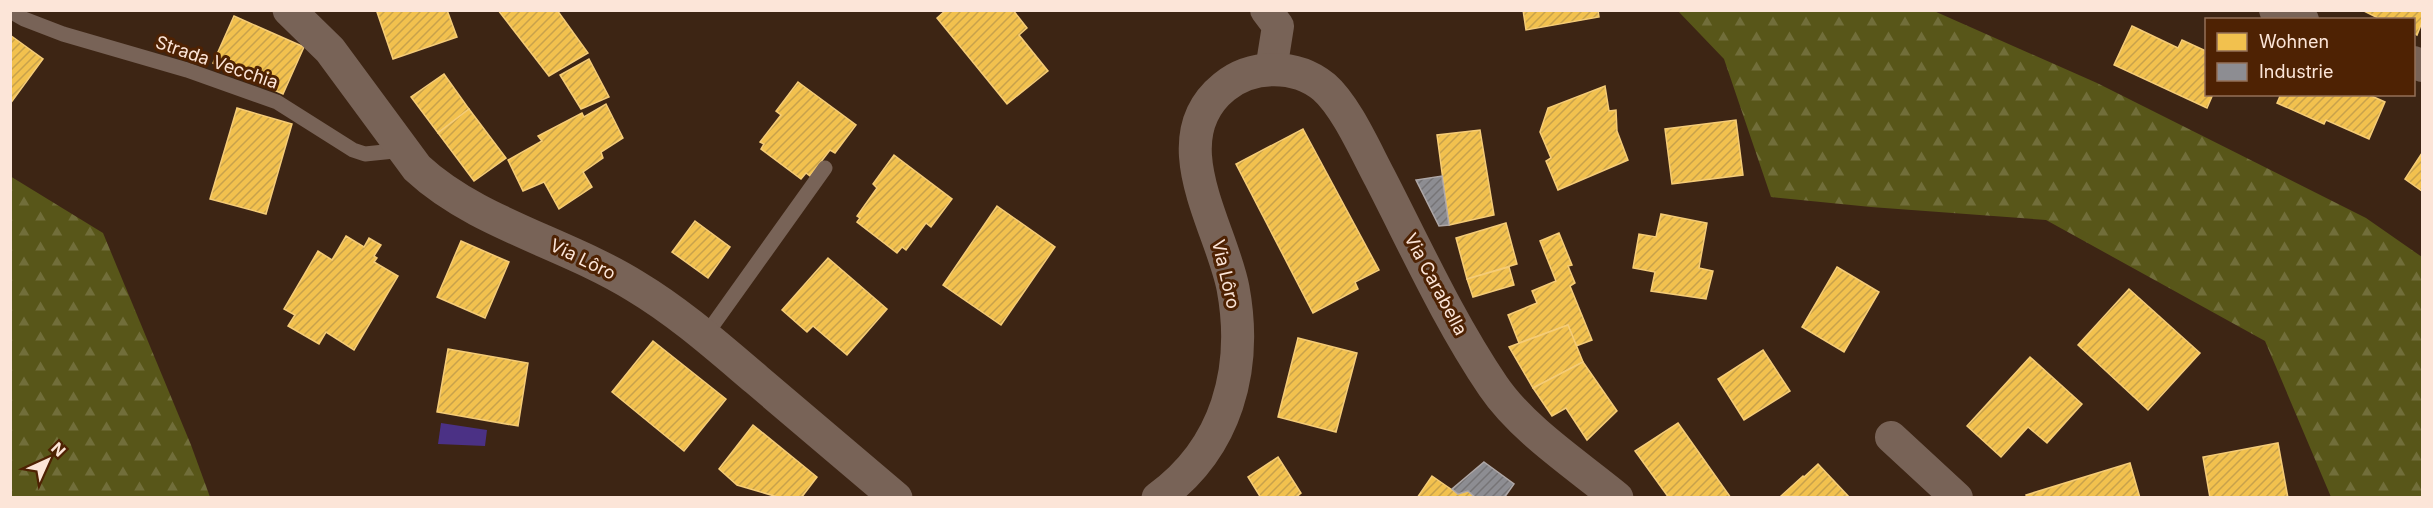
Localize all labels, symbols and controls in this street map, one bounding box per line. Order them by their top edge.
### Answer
legend [2205,18,2415,96]
street label: Strada Vecchia [153,31,281,93]
text: Wohnen [2259,31,2329,52]
text: Industrie [2259,61,2333,82]
street label: Via Carabella [1400,229,1472,339]
street label: Via Lôro [547,234,619,284]
street label: Via Lôro [1208,237,1244,311]
north arrow [18,430,78,490]
text: N [47,438,70,461]

